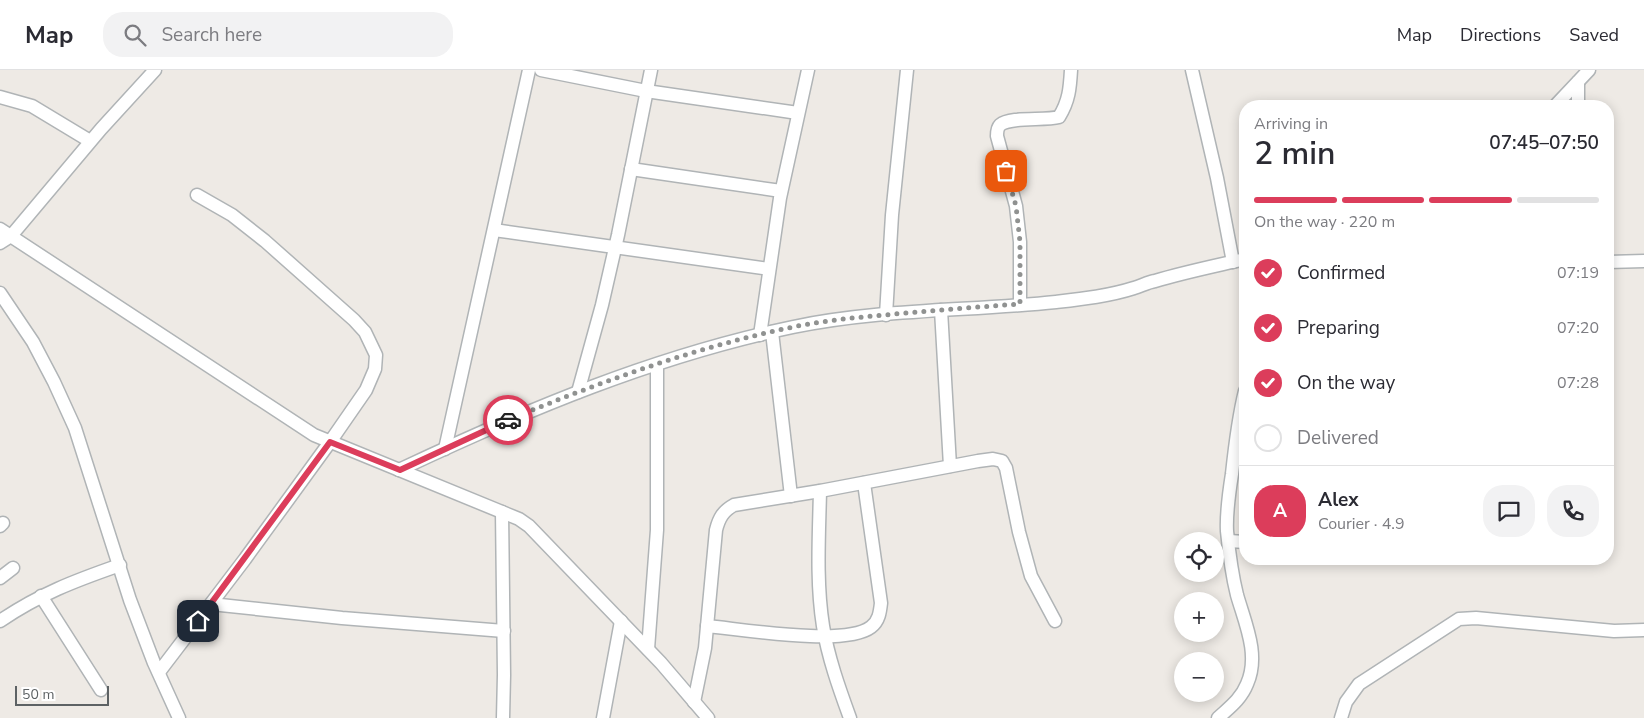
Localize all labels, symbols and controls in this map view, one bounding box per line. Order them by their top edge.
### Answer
search box [103,12,453,57]
text: Map [25,19,73,51]
icon: search [121,21,149,49]
text: Search here [161,22,262,48]
text: Map [1397,23,1432,47]
text: Directions [1460,23,1541,47]
text: Saved [1569,23,1619,47]
text: Arriving in [1254,113,1328,135]
text: 07:45–07:50 [1489,130,1599,156]
text: 2 min [1254,132,1336,175]
pin [985,150,1027,192]
icon: bag [992,157,1020,185]
text: On the way · 220 m [1254,211,1395,233]
icon: check [1254,259,1282,287]
text: Confirmed [1297,260,1385,286]
text: 07:19 [1557,262,1599,284]
icon: check [1254,314,1282,342]
text: Preparing [1297,315,1380,341]
text: 07:20 [1557,317,1599,339]
icon: check [1254,369,1282,397]
text: On the way [1297,370,1395,396]
text: 07:28 [1557,372,1599,394]
courier [483,395,533,445]
icon: car [494,406,522,434]
text: Delivered [1297,425,1379,451]
button: chat [1483,485,1535,537]
button: phone [1547,485,1599,537]
text: Alex [1318,487,1359,513]
text: A [1273,498,1287,524]
text: Courier · 4.9 [1318,513,1404,535]
map controls [1174,532,1224,702]
button: locate [1174,532,1224,582]
button: + [1174,592,1224,642]
pin [177,600,219,642]
icon: home [184,607,212,635]
button: − [1174,652,1224,702]
scale bar [15,683,109,706]
text: 50 m [22,685,54,704]

